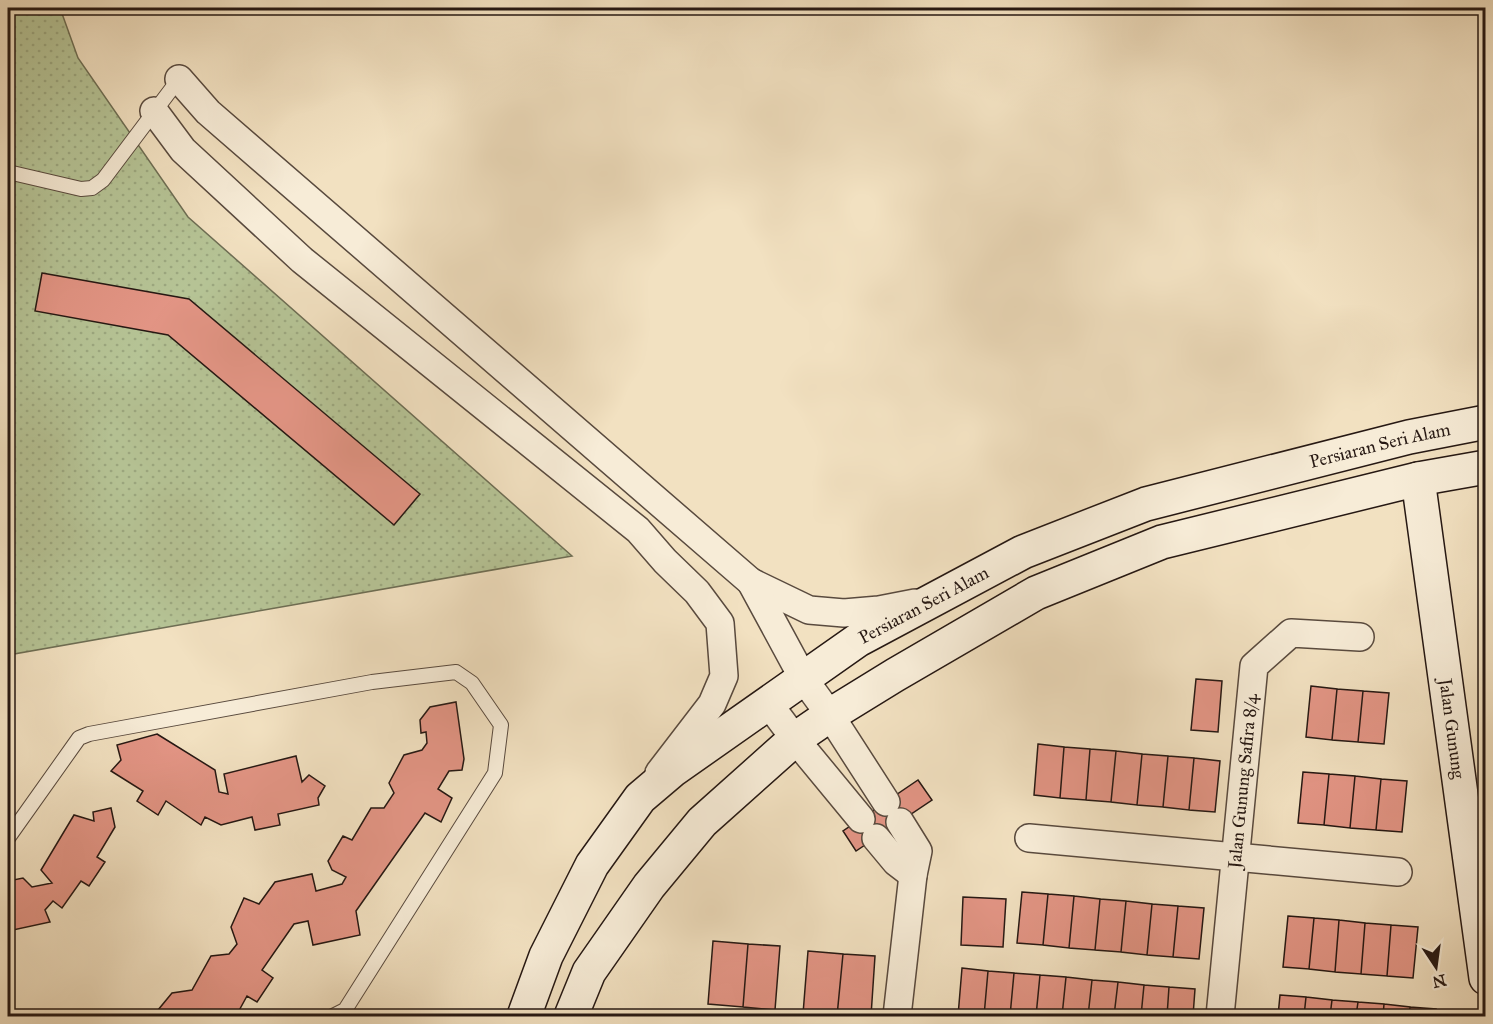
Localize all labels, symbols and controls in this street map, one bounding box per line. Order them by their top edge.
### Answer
street label: Persiaran Seri Alam [1307,418,1452,473]
street label: Persiaran Seri Alam [855,561,992,649]
street label: Jalan Gunung [1433,675,1470,781]
street label: Jalan Gunung Safira 8/4 [1223,692,1262,872]
north arrow [1406,937,1466,997]
text: N [1430,970,1448,992]

